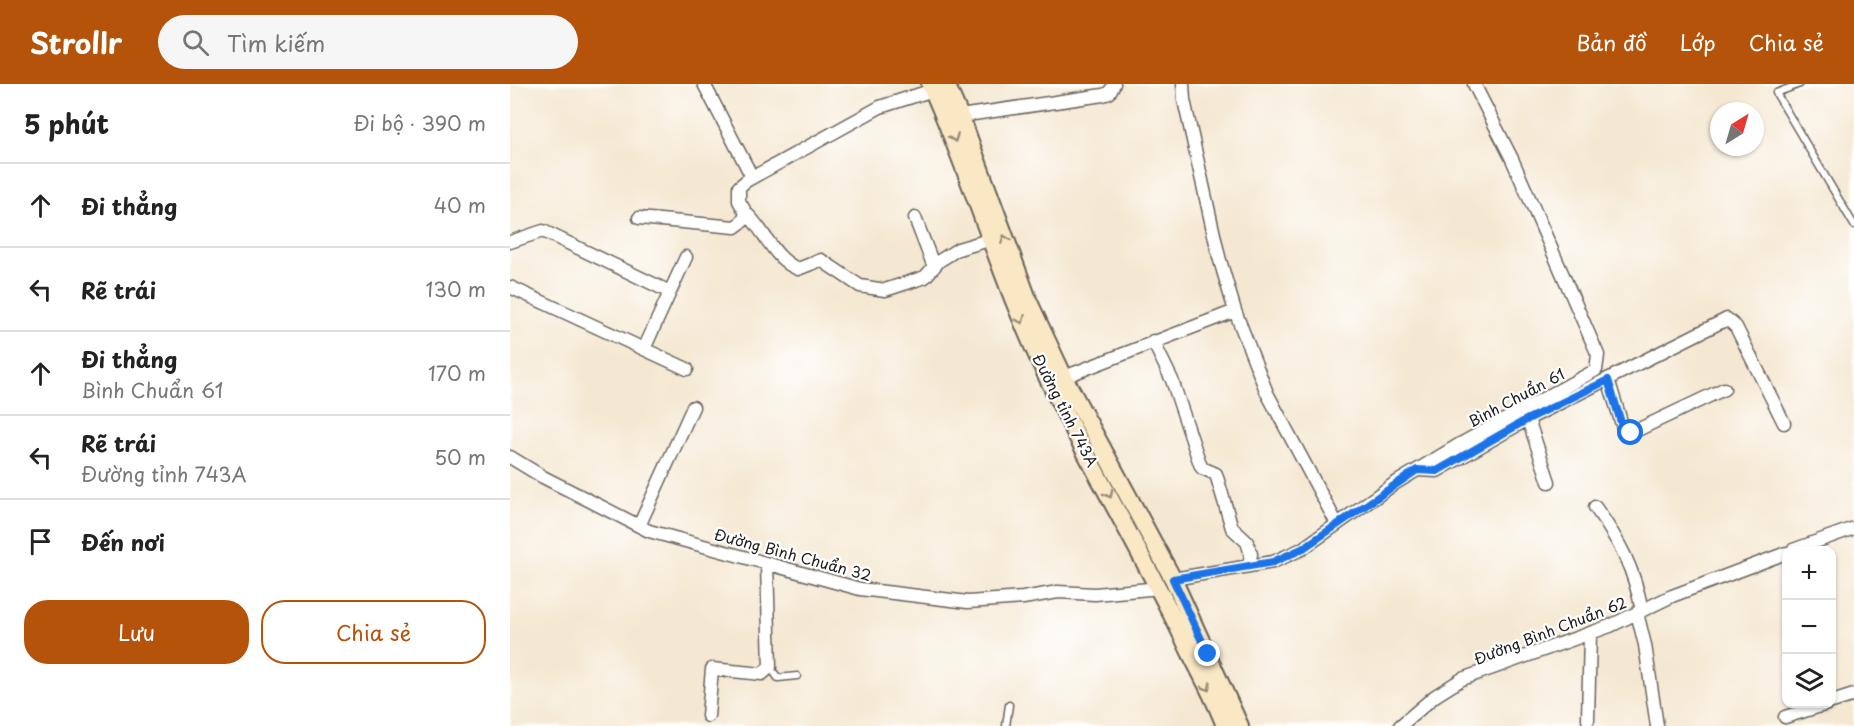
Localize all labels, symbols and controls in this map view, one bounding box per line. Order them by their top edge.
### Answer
search box [158,15,578,69]
text: Strollr [30,21,122,64]
icon: search [179,26,212,59]
text: Tìm kiếm [227,26,325,59]
text: Bản đồ [1576,26,1647,58]
text: Lớp [1680,26,1716,58]
text: Chia sẻ [1749,26,1824,58]
north arrow [1710,102,1764,156]
text: 5 phút [24,104,109,143]
text: Đi bộ · 390 m [353,108,486,138]
one-way arrow [946,132,959,142]
icon: ahead [24,189,57,222]
text: Đi thẳng [81,189,177,222]
text: 40 m [434,190,486,220]
one-way arrow [1000,234,1012,245]
icon: left [24,273,57,306]
text: Rẽ trái [81,273,156,306]
text: 130 m [426,274,486,304]
one-way arrow [1014,314,1026,325]
text: Đi thẳng [81,342,177,375]
street label: Đường tỉnh 743A [1028,349,1104,471]
icon: ahead [24,357,57,390]
text: 170 m [428,358,486,388]
street label: Bình Chuẩn 61 [1463,362,1569,432]
text: Bình Chuẩn 61 [81,375,223,405]
route start [1617,419,1643,445]
text: Rẽ trái [81,426,156,459]
icon: left [24,441,57,474]
text: 50 m [434,442,486,472]
text: Đường tỉnh 743A [81,459,247,489]
one-way arrow [1102,488,1113,498]
street label: Đường Bình Chuẩn 32 [712,522,874,586]
icon: arrive [24,525,57,558]
text: Đến nơi [81,525,165,558]
map controls [1782,546,1836,708]
button: + [1782,546,1836,600]
street label: Đường Bình Chuẩn 62 [1470,590,1630,670]
button: Lưu [24,600,249,664]
button: Chia sẻ [261,600,486,664]
button: − [1782,600,1836,654]
route end [1194,640,1220,666]
button: layers [1782,654,1836,708]
one-way arrow [1199,680,1211,691]

